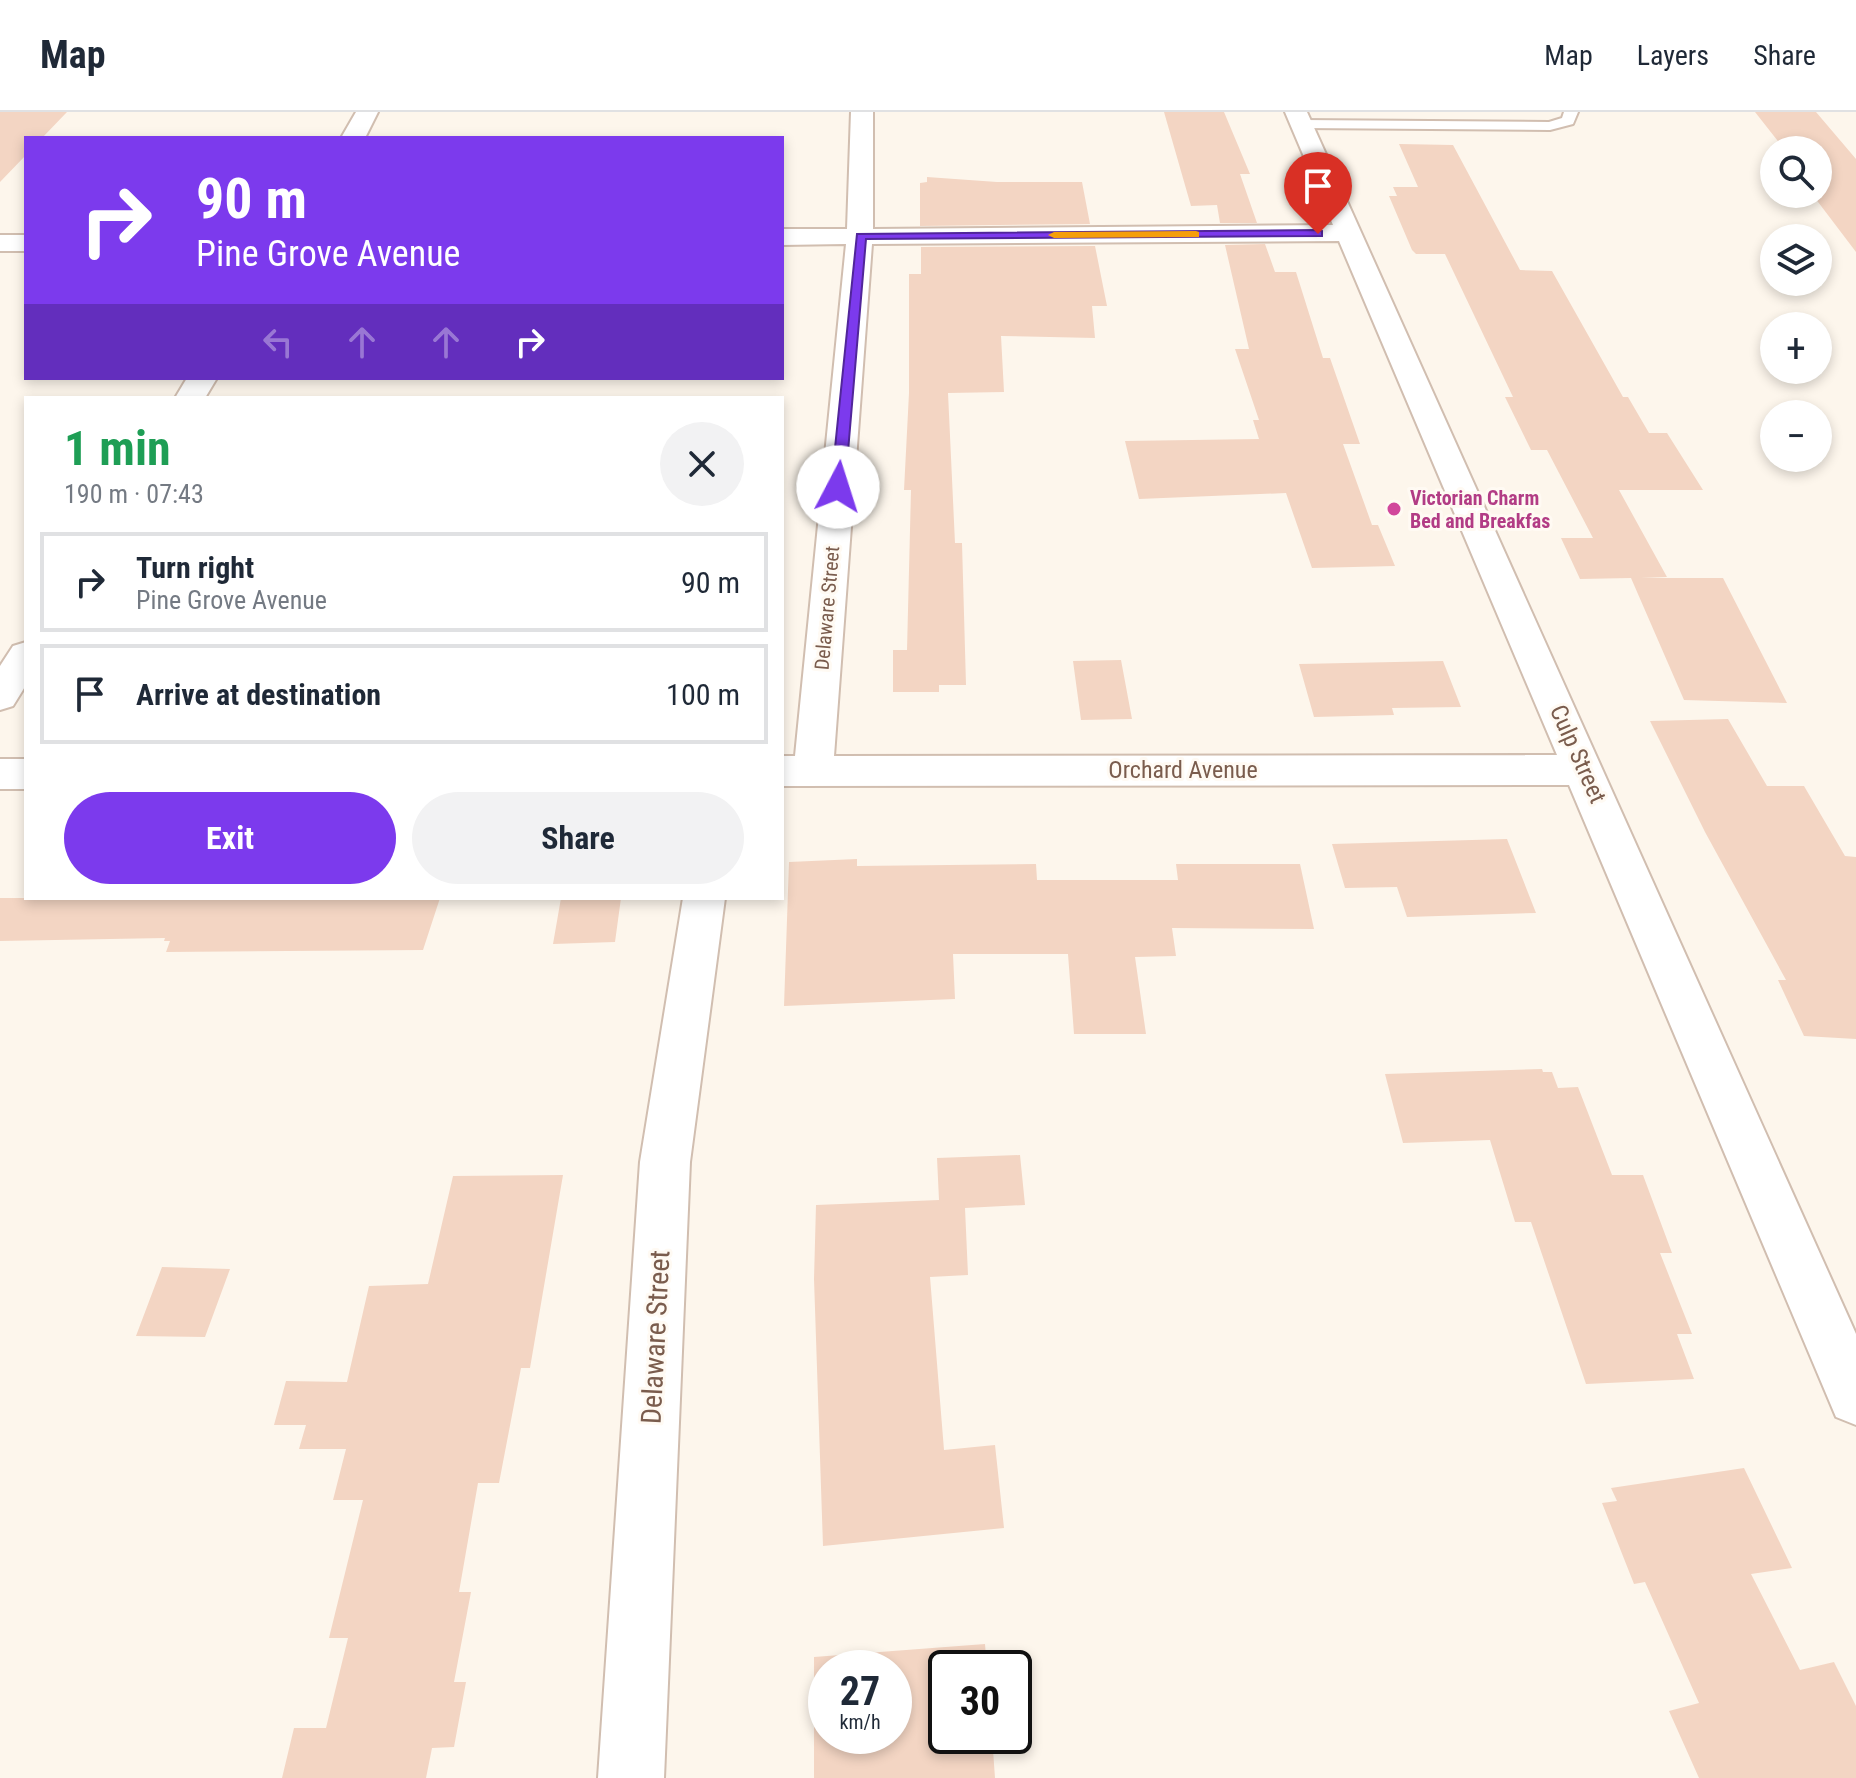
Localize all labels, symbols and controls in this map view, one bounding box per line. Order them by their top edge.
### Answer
text: Map [40,33,106,77]
text: Map [1544,39,1593,72]
text: Layers [1637,39,1709,72]
text: Share [1753,39,1816,72]
map controls [1760,136,1832,472]
button: search [1760,136,1832,208]
pin [1284,152,1352,234]
icon: arrive [1296,164,1340,208]
text: 90 m [196,166,307,232]
icon: right [64,168,168,272]
button: layers [1760,224,1832,296]
text: Pine Grove Avenue [196,233,460,275]
button: + [1760,312,1832,384]
icon: left [256,320,300,364]
icon: ahead [340,320,384,364]
icon: ahead [424,320,468,364]
icon: right [508,320,552,364]
button: − [1760,400,1832,472]
text: 1 min [64,420,171,477]
button: close [660,422,744,506]
position arrow [796,445,880,529]
text: 190 m · 07:43 [64,479,204,509]
place label: Victorian Charm Bed and Breakfas [1410,486,1550,533]
marker: Victorian Charm Bed and Breakfas [1385,500,1403,518]
street label: Delaware Street [810,545,844,671]
text: Turn right [136,550,254,585]
icon: right [68,560,112,604]
text: 90 m [681,565,740,600]
text: Pine Grove Avenue [136,585,327,615]
icon: arrive [68,672,112,716]
text: Arrive at destination [136,677,381,712]
text: 100 m [666,677,740,712]
street label: Culp Street [1544,701,1612,807]
street label: Orchard Avenue [1108,756,1258,784]
button: Exit [64,792,396,884]
button: Share [412,792,744,884]
street label: Delaware Street [634,1249,677,1425]
speed limit sign: 30 [928,1650,1032,1754]
text: 27 [840,1668,880,1715]
text: km/h [839,1710,881,1734]

